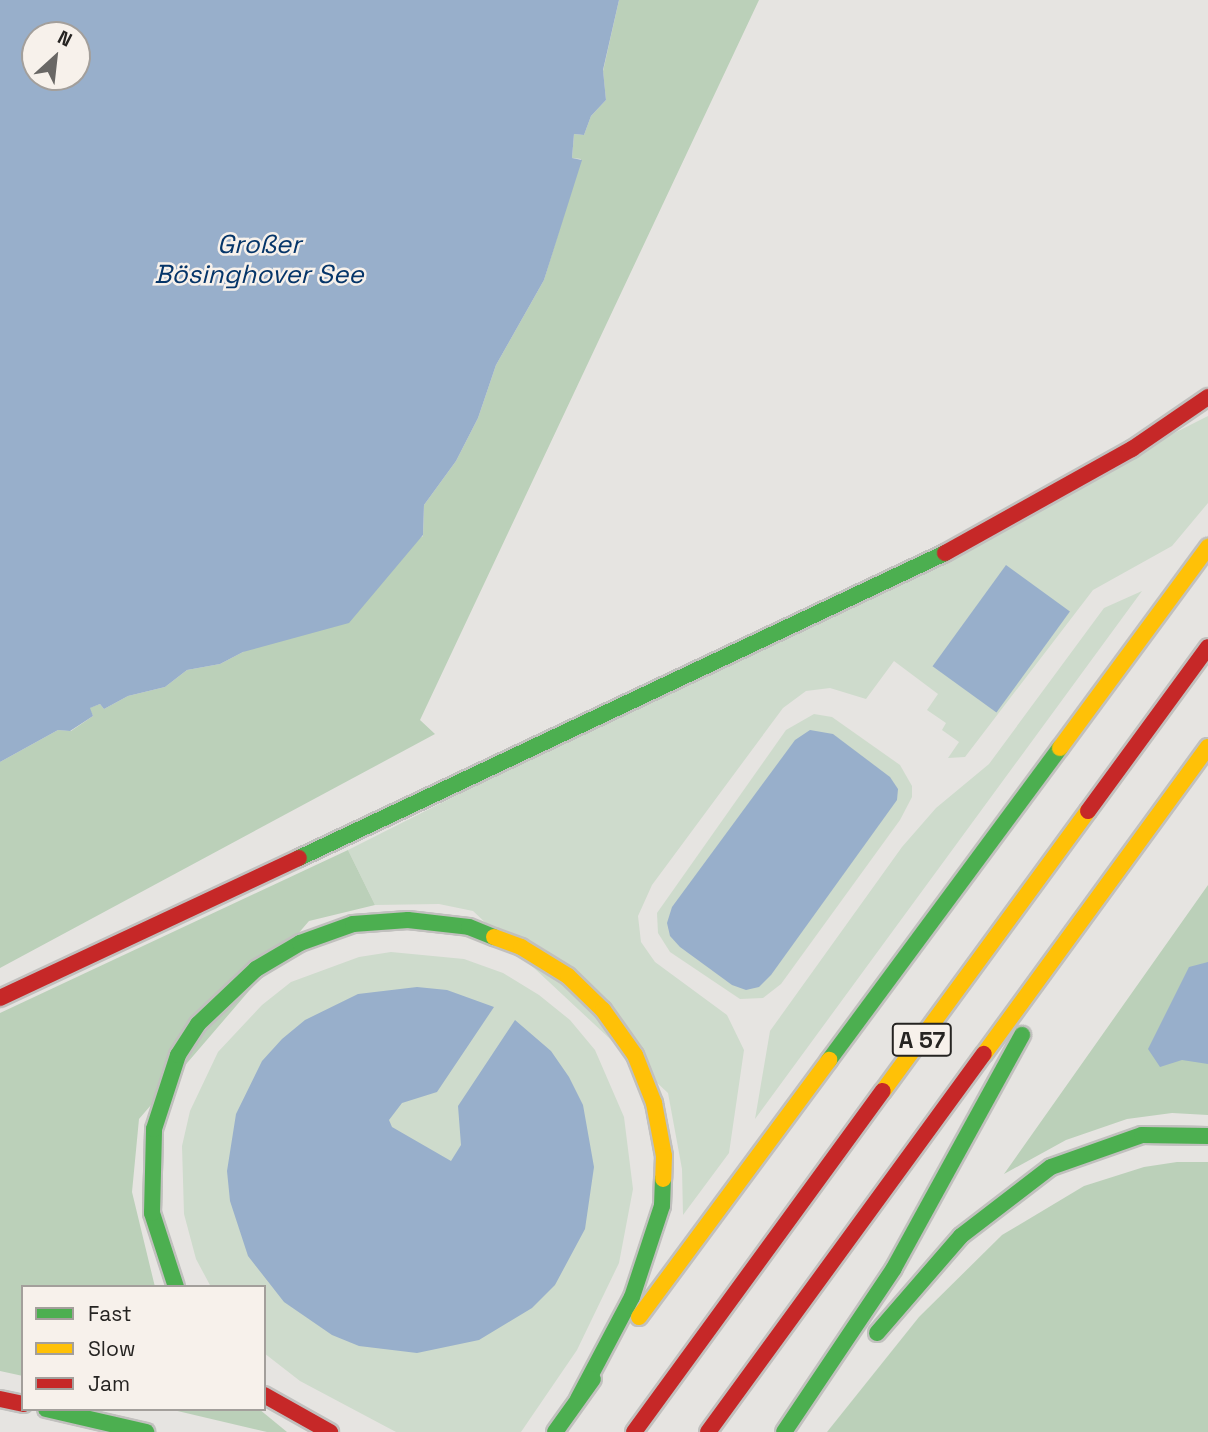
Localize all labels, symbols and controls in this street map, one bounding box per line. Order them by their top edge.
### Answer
north arrow [21,21,91,91]
text: N [53,25,76,53]
water label: Großer Bösinghover See [154,229,364,290]
road number: A 57 [890,1021,954,1060]
legend [21,1285,266,1411]
text: Fast [88,1300,132,1327]
text: Slow [88,1335,136,1362]
text: Jam [88,1370,130,1397]

